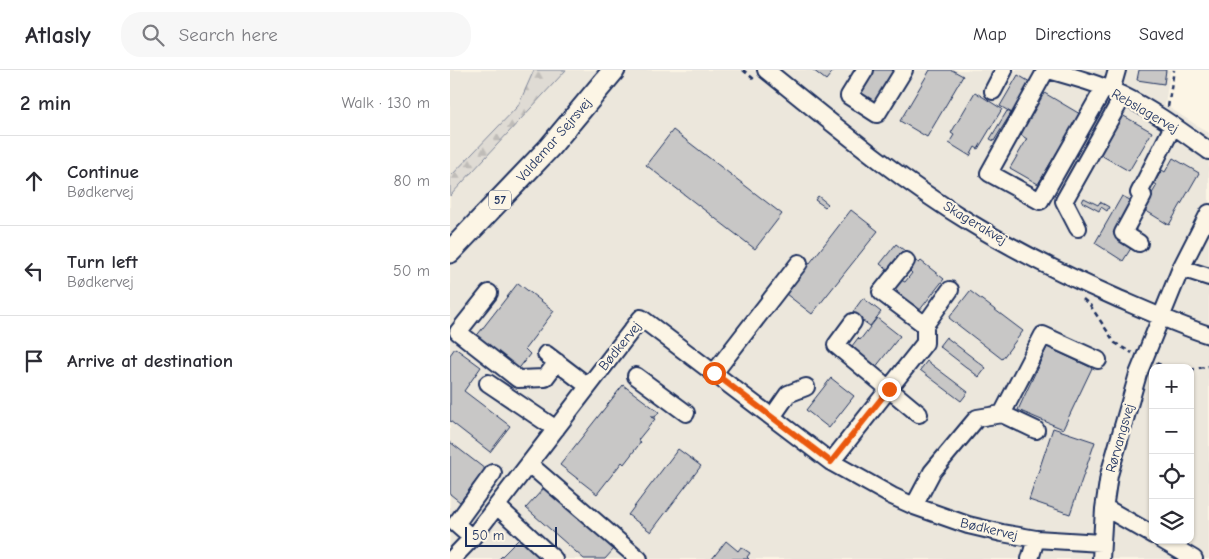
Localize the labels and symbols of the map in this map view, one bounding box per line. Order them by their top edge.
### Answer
street label: Rebslagervej [1108,85,1182,137]
street label: Valdemar Sejrsvej [513,95,595,185]
road number: 57 [489,190,511,210]
street label: Skagerakvej [940,197,1010,249]
street label: Bødkervej [595,318,645,374]
route start [703,362,726,385]
route end [878,378,901,401]
street label: Rørvangsvej [1102,402,1138,474]
street label: Bødkervej [959,514,1019,544]
scale bar [465,524,558,547]

